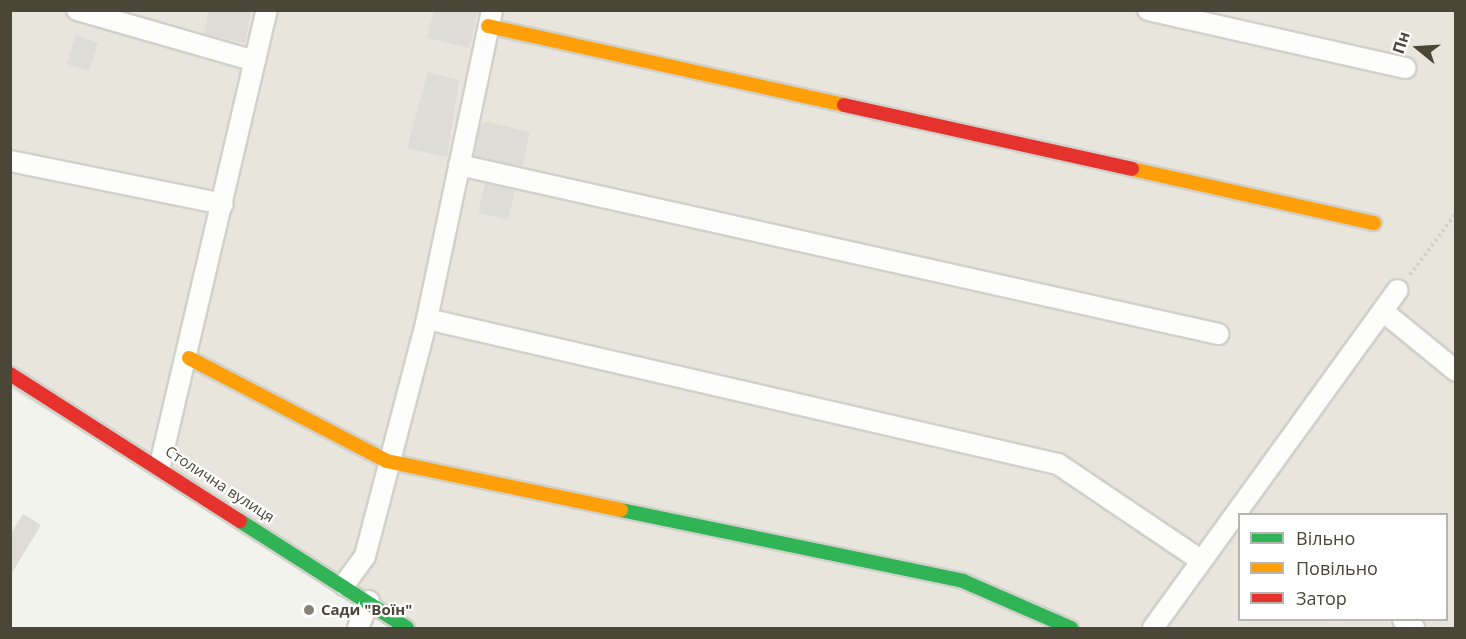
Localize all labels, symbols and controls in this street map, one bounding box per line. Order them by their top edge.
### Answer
north arrow [1388,18,1448,78]
text: Пн [1387,28,1415,57]
street label: Столична вулиця [162,442,278,526]
legend [1238,513,1448,621]
text: Вільно [1296,526,1355,550]
text: Повільно [1296,556,1378,580]
text: Затор [1296,586,1347,610]
place label: Сади "Воїн" [321,601,412,619]
marker: Сади "Воїн" [302,603,316,617]

